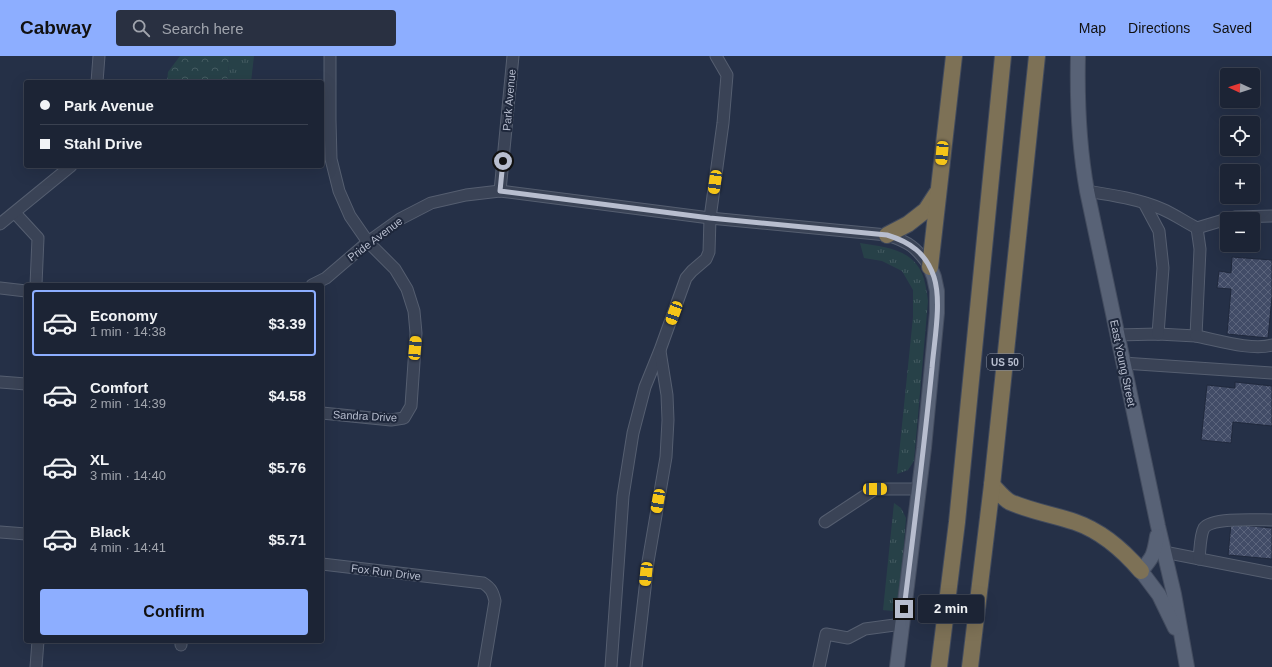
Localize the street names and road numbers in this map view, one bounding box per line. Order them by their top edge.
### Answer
street label: Park Avenue [500,69,518,131]
street label: Pride Avenue [345,215,405,263]
street label: East Young Street [1108,319,1138,407]
road number: US 50 [987,354,1023,370]
street label: Sandra Drive [333,408,397,424]
street label: Fox Run Drive [350,562,422,582]

